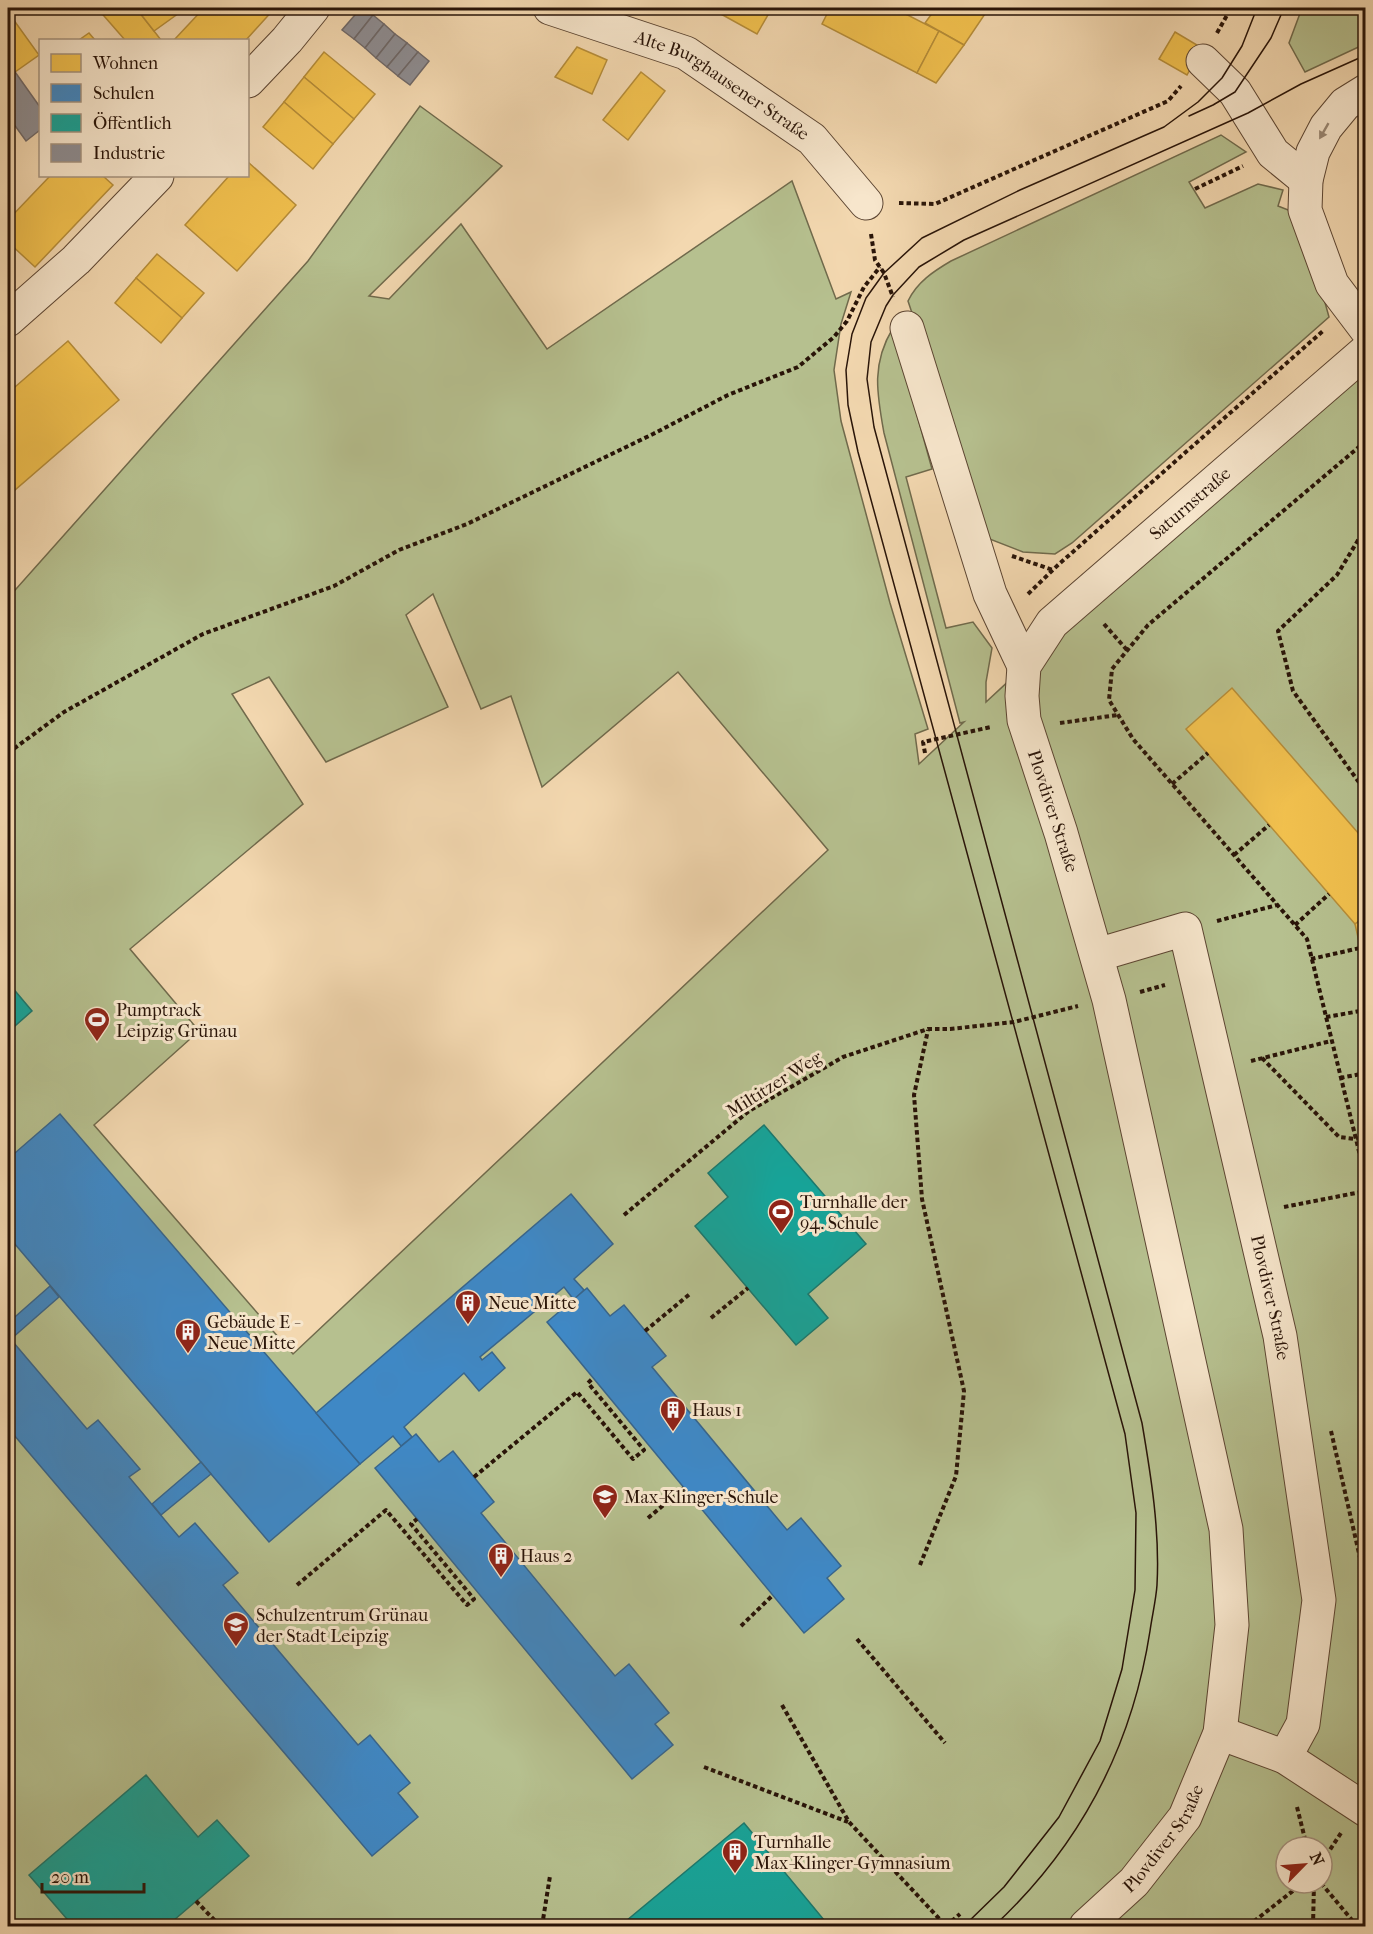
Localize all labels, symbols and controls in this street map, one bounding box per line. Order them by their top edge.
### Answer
street label: Alte Burghausener Straße [631,26,813,145]
legend [39,39,249,177]
text: Wohnen [92,53,159,74]
text: Schulen [93,83,155,104]
text: Öffentlich [93,112,172,134]
one-way arrow [1319,123,1330,139]
text: Industrie [93,143,165,164]
street label: Saturnstraße [1146,463,1235,545]
street label: Plovdiver Straße [1023,747,1082,875]
place label: Pumptrack Leipzig Grünau [116,1000,237,1042]
sports icon: Pumptrack Leipzig Grünau [82,1005,112,1043]
street label: Miltitzer Weg [723,1047,826,1122]
place label: Turnhalle der 94. Schule [800,1192,908,1234]
sports icon: Turnhalle der 94. Schule [766,1197,796,1235]
street label: Plovdiver Straße [1246,1233,1293,1362]
building icon: Neue Mitte [453,1288,483,1326]
place label: Neue Mitte [488,1293,577,1314]
place label: Gebäude E - Neue Mitte [207,1312,301,1354]
building icon: Gebäude E - Neue Mitte [173,1317,203,1355]
building icon: Haus 1 [658,1395,688,1433]
place label: Haus 1 [692,1400,742,1421]
school or university icon: Max-Klinger-Schule [590,1482,620,1520]
place label: Max-Klinger-Schule [624,1487,779,1508]
building icon: Haus 2 [486,1541,516,1579]
place label: Haus 2 [520,1546,572,1567]
place label: Schulzentrum Grünau der Stadt Leipzig [256,1605,428,1647]
school or university icon: Schulzentrum Grünau der Stadt Leipzig [221,1610,251,1648]
street label: Plovdiver Straße [1119,1782,1208,1897]
place label: Turnhalle Max-Klinger-Gymnasium [754,1832,950,1874]
north arrow [1274,1835,1334,1895]
building icon: Turnhalle Max-Klinger-Gymnasium [720,1837,750,1875]
text: N [1306,1849,1329,1869]
scale bar [42,1856,144,1894]
text: 20 m [51,1867,89,1888]

